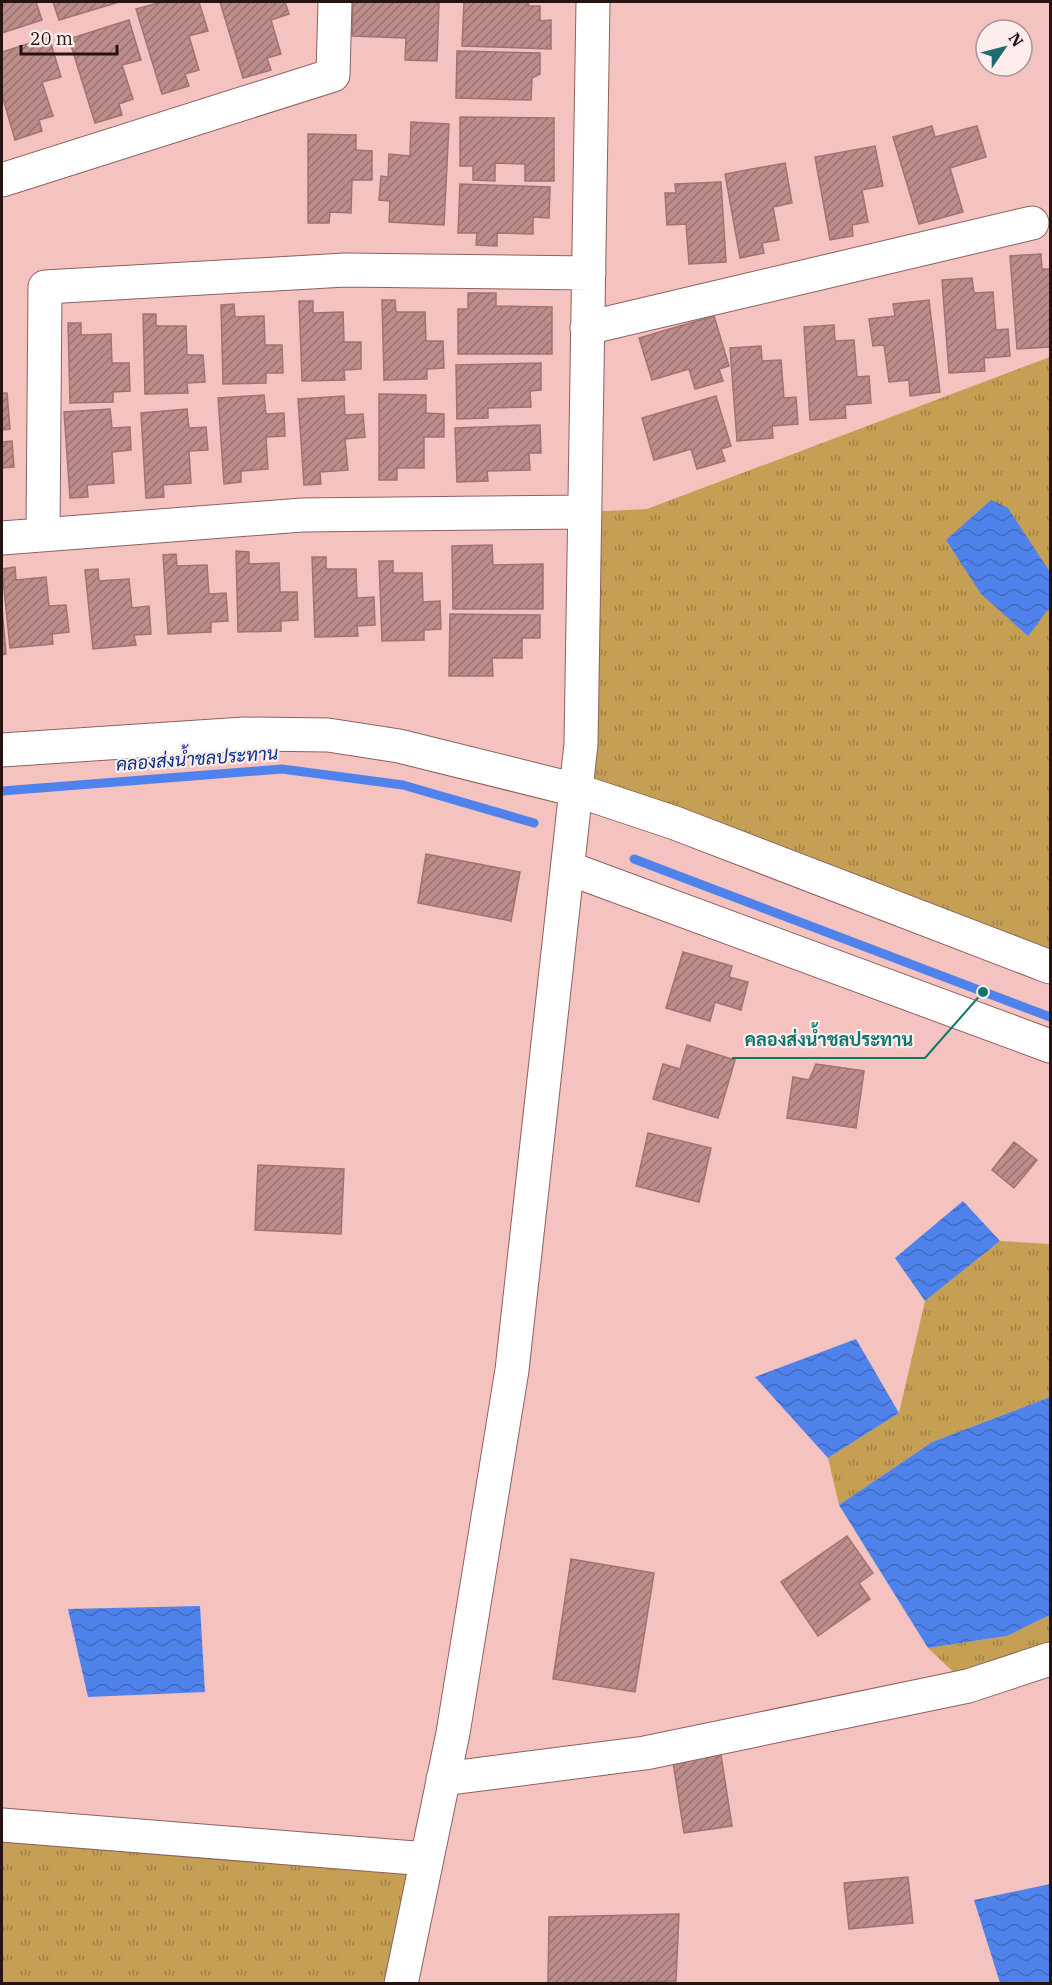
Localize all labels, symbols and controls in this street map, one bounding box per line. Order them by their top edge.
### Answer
scale bar [21,18,117,56]
north arrow [974,18,1034,78]
text: 20 m [30,27,73,50]
text: N [1004,28,1028,50]
water label: คลองส่งน้ำชลประทาน [115,737,279,776]
callout: คลองส่งน้ำชลประทาน [732,1022,925,1058]
text: คลองส่งน้ำชลประทาน [745,1022,913,1051]

